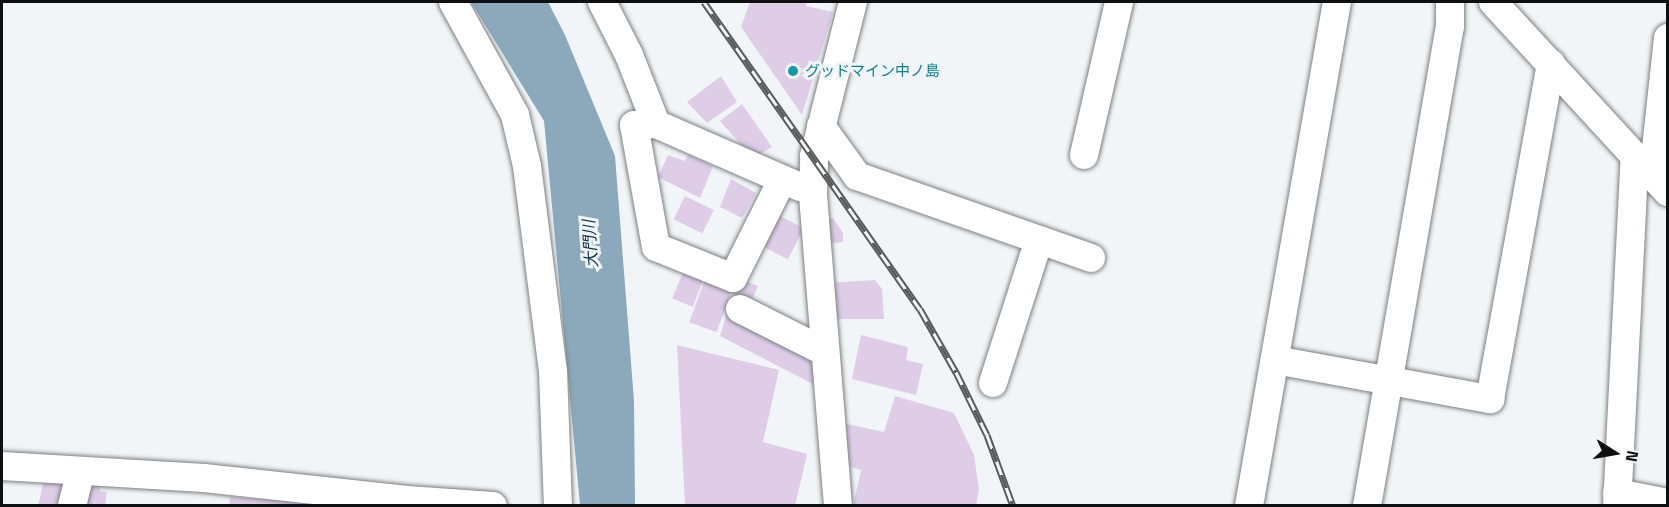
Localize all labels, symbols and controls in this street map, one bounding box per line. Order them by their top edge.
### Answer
place label: グッドマイン中ノ島 [805,62,940,80]
marker: グッドマイン中ノ島 [786,64,800,78]
water label: 大門川 [579,219,601,269]
north arrow [1585,423,1645,483]
text: N [1620,449,1646,464]

